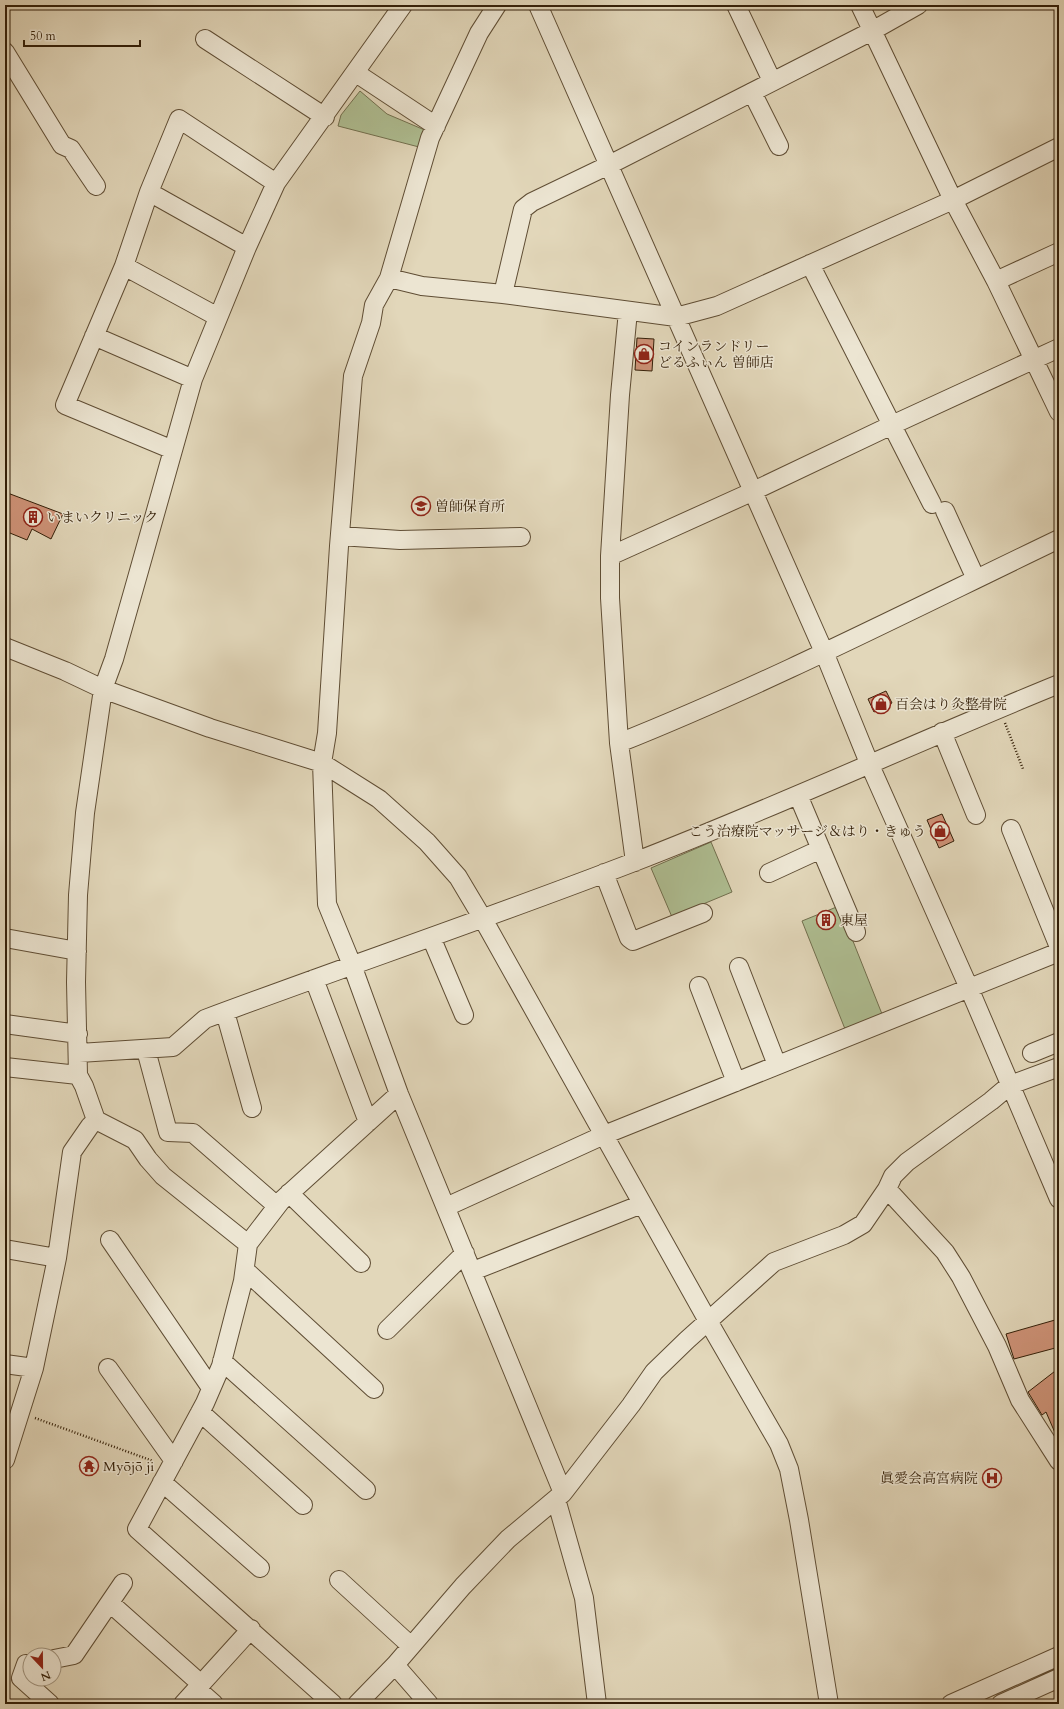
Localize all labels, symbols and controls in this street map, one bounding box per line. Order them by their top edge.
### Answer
scale bar [24,22,140,48]
text: 50 m [30,28,57,44]
place label: コインランドリー どるふぃん 曽師店 [658,337,774,372]
shop icon: コインランドリー どるふぃん 曽師店 [633,343,655,365]
school or university icon: 曽師保育所 [410,495,432,517]
place label: 曽師保育所 [435,497,505,516]
building icon: いまいクリニック [22,506,44,528]
place label: いまいクリニック [47,508,158,527]
shop icon: 百会はり灸整骨院 [870,693,892,715]
place label: 百会はり灸整骨院 [895,695,1007,714]
shop icon: こう治療院マッサージ＆はり・きゅう [929,820,951,842]
place label: こう治療院マッサージ＆はり・きゅう [689,822,926,841]
building icon: 東屋 [815,909,837,931]
place label: 東屋 [840,911,868,930]
temple icon: Myōjō ji [78,1455,100,1477]
place label: Myōjō ji [103,1457,154,1476]
hospital icon: 眞愛会高宮病院 [981,1467,1003,1489]
place label: 眞愛会高宮病院 [880,1469,978,1488]
north arrow [22,1647,62,1687]
text: N [38,1667,53,1685]

